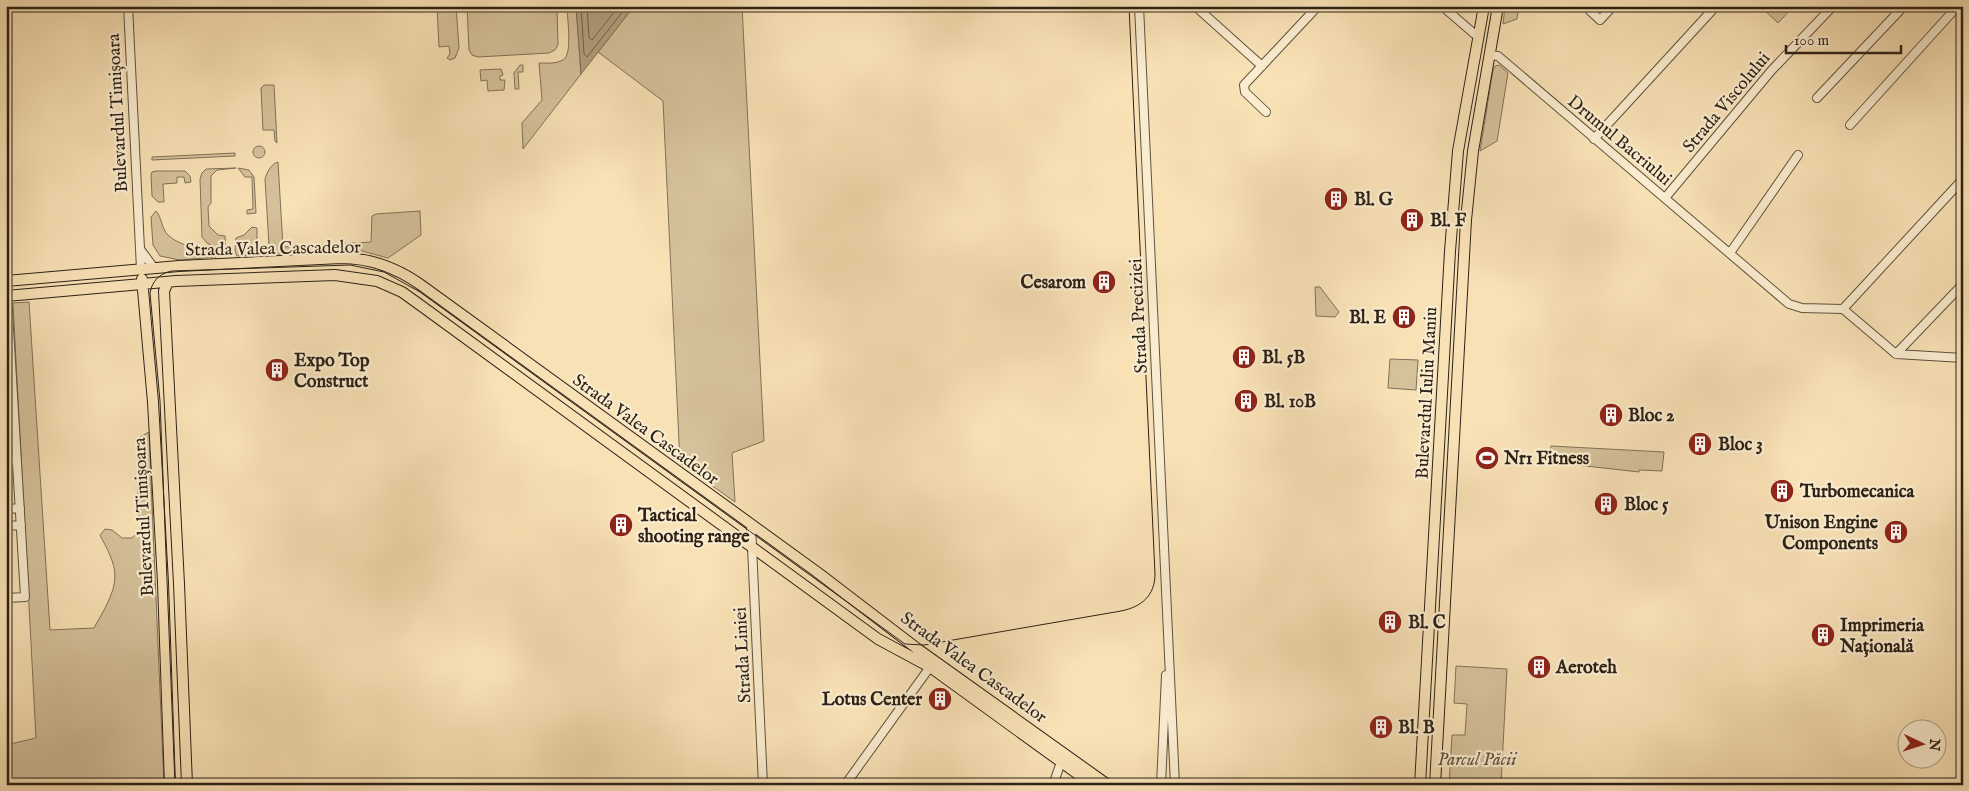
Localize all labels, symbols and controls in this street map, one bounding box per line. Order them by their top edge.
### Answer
scale bar [1786,22,1902,54]
text: 100 m [1794,31,1830,50]
street label: Bulevardul Timișoara [103,33,134,193]
street label: Strada Viscolului [1678,48,1776,158]
street label: Drumul Bacriului [1562,91,1676,192]
building icon: Bl. G [1323,186,1349,212]
place label: Bl. G [1354,189,1394,212]
building icon: Bl. F [1399,207,1425,233]
place label: Bl. F [1430,210,1467,233]
street label: Strada Valea Cascadelor [185,236,361,263]
street label: Strada Preciziei [1125,258,1154,374]
building icon: Cesarom [1091,269,1117,295]
place label: Cesarom [1021,272,1086,295]
building icon: Bl. E [1391,304,1417,330]
street label: Bulevardul Iuliu Maniu [1411,306,1443,480]
place label: Bl. E [1349,307,1387,330]
building icon: Bl. 5B [1231,344,1257,370]
place label: Bl. 5B [1262,347,1305,370]
place label: Expo Top Construct [294,350,370,394]
building icon: Expo Top Construct [264,357,290,383]
street label: Strada Valea Cascadelor [567,369,723,491]
building icon: Bl. 10B [1233,388,1259,414]
place label: Bl. 10B [1264,391,1316,414]
building icon: Bloc 2 [1598,402,1624,428]
place label: Bloc 2 [1628,405,1675,428]
building icon: Bloc 3 [1687,431,1713,457]
place label: Bloc 3 [1718,434,1763,457]
street label: Bulevardul Timișoara [129,437,160,597]
sports icon: Nr1 Fitness [1474,445,1500,471]
place label: Nr1 Fitness [1503,448,1590,471]
building icon: Turbomecanica [1769,478,1795,504]
place label: Turbomecanica [1799,481,1915,504]
building icon: Bloc 5 [1593,491,1619,517]
place label: Bloc 5 [1624,494,1669,517]
place label: Tactical shooting range [637,505,750,549]
building icon: Tactical shooting range [608,512,634,538]
place label: Unison Engine Components [1764,512,1879,556]
building icon: Unison Engine Components [1883,519,1909,545]
street label: Strada Liniei [729,606,757,704]
street label: Strada Valea Cascadelor [895,607,1051,729]
building icon: Bl. C [1377,609,1403,635]
place label: Bl. C [1408,612,1446,635]
place label: Imprimeria Națională [1839,615,1925,659]
building icon: Imprimeria Națională [1810,622,1836,648]
building icon: Aeroteh [1526,654,1552,680]
place label: Aeroteh [1555,657,1617,680]
building icon: Lotus Center [927,686,953,712]
place label: Lotus Center [822,689,922,712]
building icon: Bl. B [1368,714,1394,740]
place label: Bl. B [1398,717,1435,740]
north arrow [1896,718,1946,768]
text: N [1925,737,1943,752]
park label: Parcul Păcii [1437,749,1518,772]

